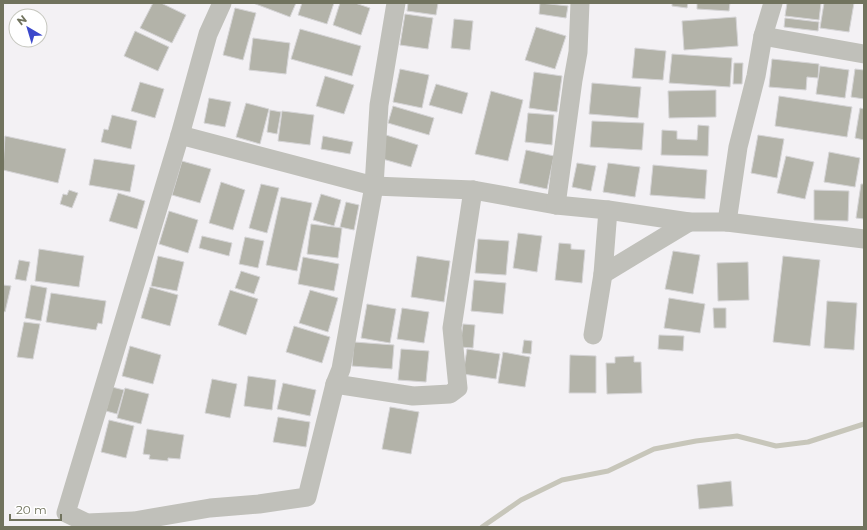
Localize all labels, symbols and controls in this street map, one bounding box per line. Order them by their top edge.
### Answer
north arrow [8,8,48,48]
text: N [14,12,30,28]
scale bar [10,496,61,522]
text: 20 m [16,502,47,517]

